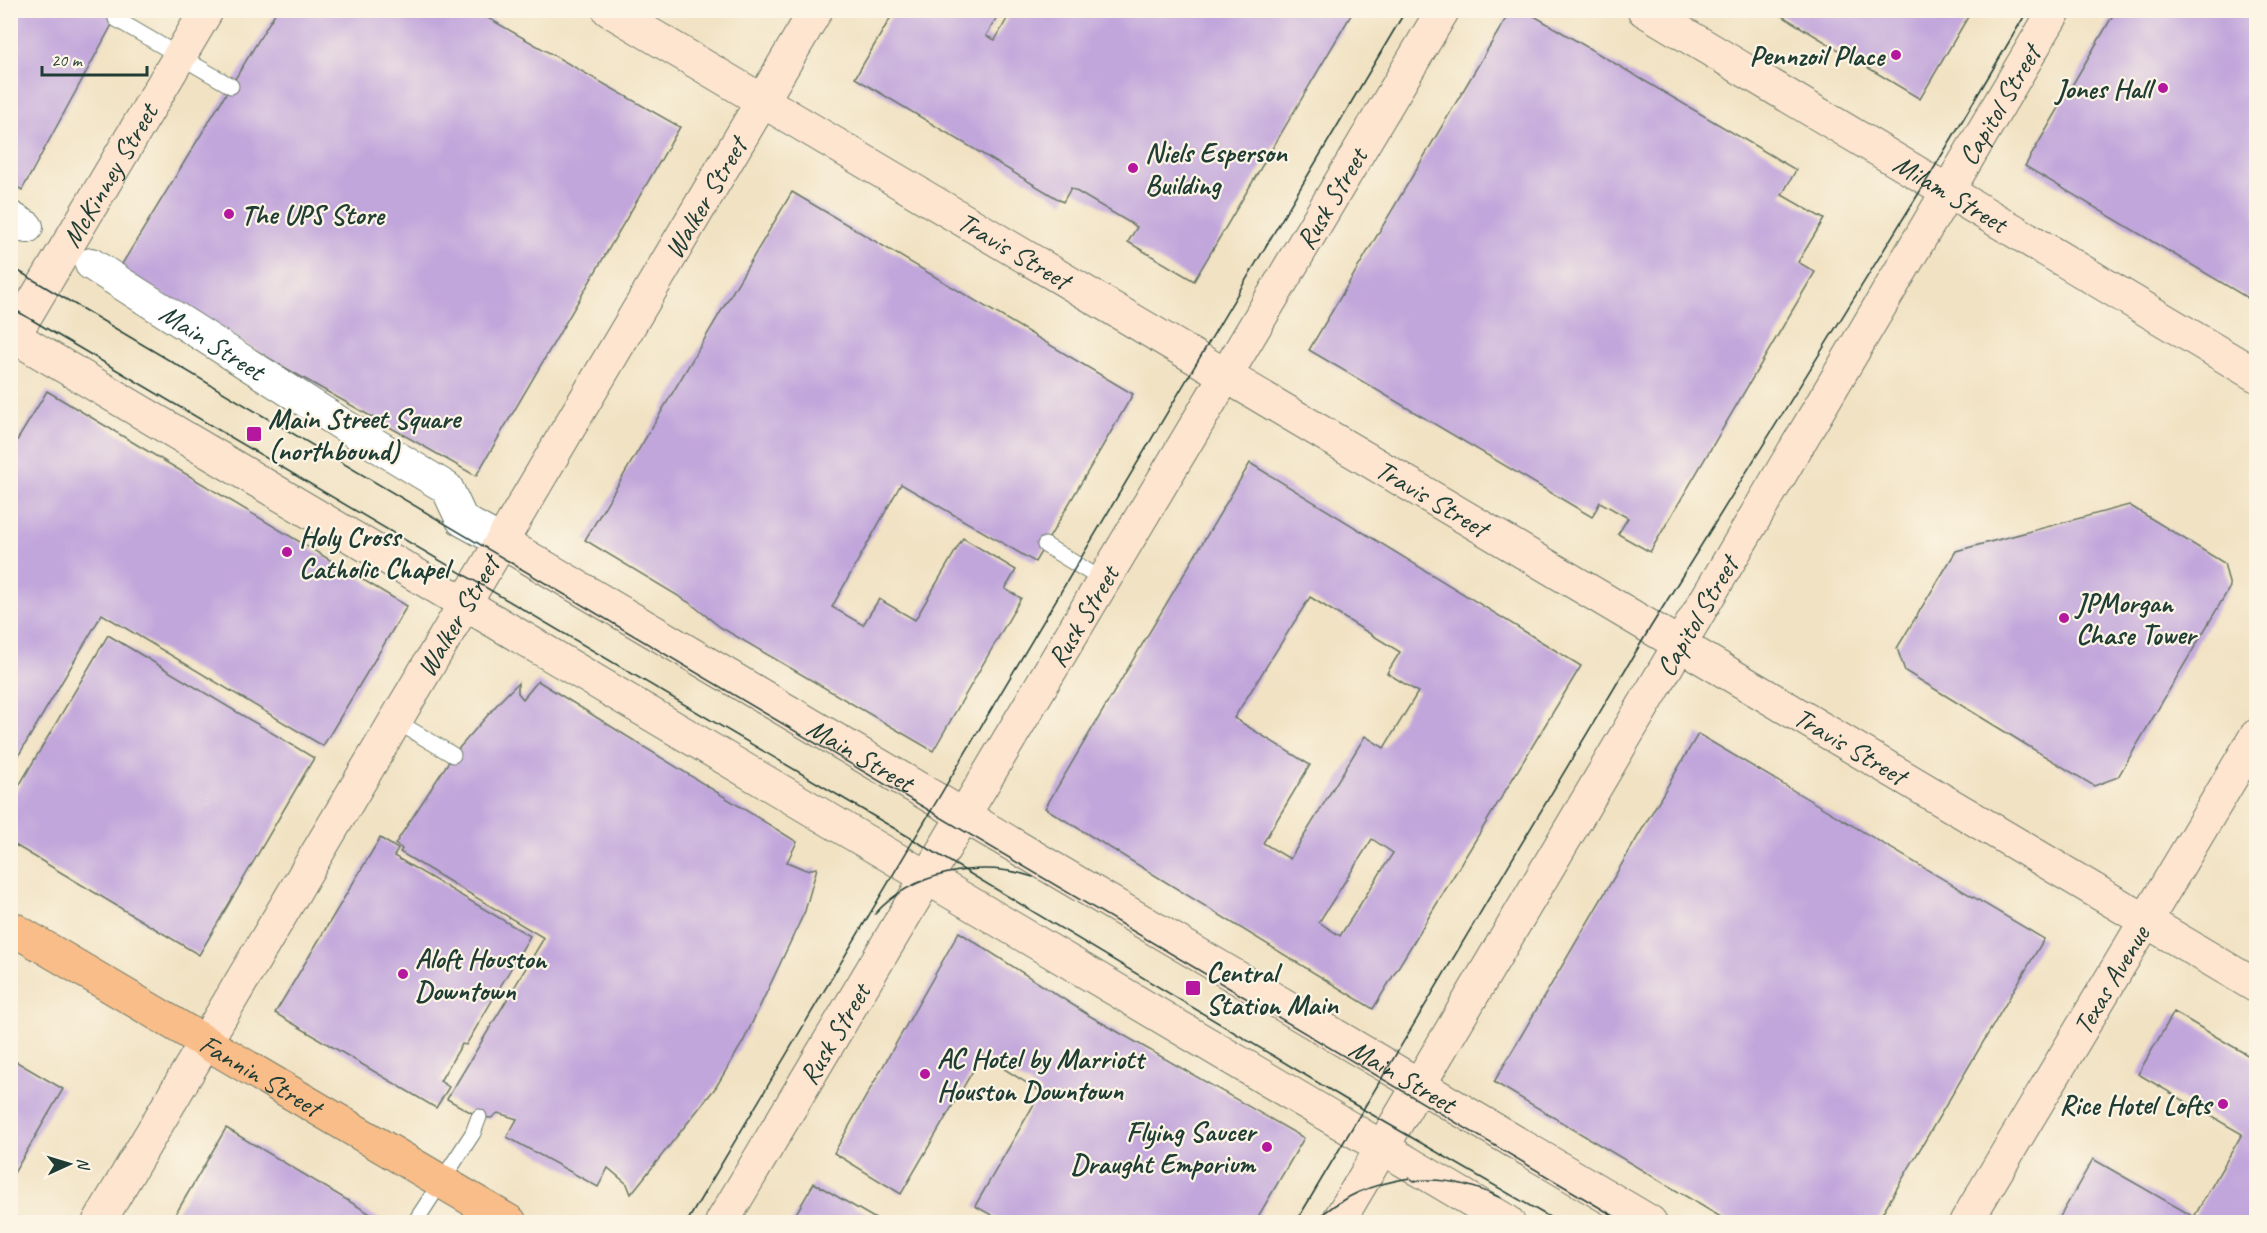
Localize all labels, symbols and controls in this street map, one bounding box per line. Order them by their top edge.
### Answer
street label: Capitol Street [1950,36,2050,171]
place label: Pennzoil Place [1750,38,1887,73]
scale bar [42,39,147,77]
marker: Pennzoil Place [1889,48,1903,62]
text: 20 m [51,49,84,71]
place label: Jones Hall [2054,71,2157,106]
marker: Jones Hall [2156,81,2170,95]
street label: McKinney Street [53,95,167,253]
street label: Walker Street [656,128,757,265]
place label: Niels Esperson Building [1145,135,1288,202]
street label: Rusk Street [1288,139,1376,256]
street label: Milam Street [1887,146,2016,242]
marker: Niels Esperson Building [1126,161,1140,175]
place label: The UPS Store [241,197,386,232]
street label: Travis Street [951,204,1080,299]
marker: The UPS Store [222,207,236,221]
street label: Main Street [153,296,273,390]
place label: Main Street Square (northbound) [268,401,463,468]
marker: Main Street Square (northbound) [245,425,263,443]
street label: Travis Street [1369,451,1498,547]
place label: Holy Cross Catholic Chapel [299,519,454,586]
marker: Holy Cross Catholic Chapel [280,545,294,559]
street label: Walker Street [409,546,509,683]
street label: Capitol Street [1648,547,1748,683]
street label: Rusk Street [1039,557,1128,673]
place label: JPMorgan Chase Tower [2074,585,2198,652]
marker: JPMorgan Chase Tower [2057,611,2071,625]
street label: Travis Street [1788,699,1916,795]
street label: Main Street [801,710,922,801]
street label: Texas Avenue [2065,918,2158,1041]
place label: Aloft Houston Downtown [415,941,548,1008]
place label: Central Station Main [1206,955,1339,1022]
marker: Aloft Houston Downtown [396,967,410,981]
street label: Rusk Street [791,975,879,1091]
marker: Central Station Main [1184,979,1202,997]
street label: Fannin Street [193,1026,331,1127]
street label: Main Street [1343,1031,1464,1122]
place label: AC Hotel by Marriott Houston Downtown [937,1041,1147,1108]
marker: AC Hotel by Marriott Houston Downtown [918,1067,932,1081]
place label: Rice Hotel Lofts [2059,1087,2214,1122]
marker: Rice Hotel Lofts [2216,1097,2230,1111]
place label: Flying Saucer Draught Emporium [1070,1114,1258,1181]
north arrow [39,1134,99,1194]
marker: Flying Saucer Draught Emporium [1260,1140,1274,1154]
text: N [73,1157,94,1172]

